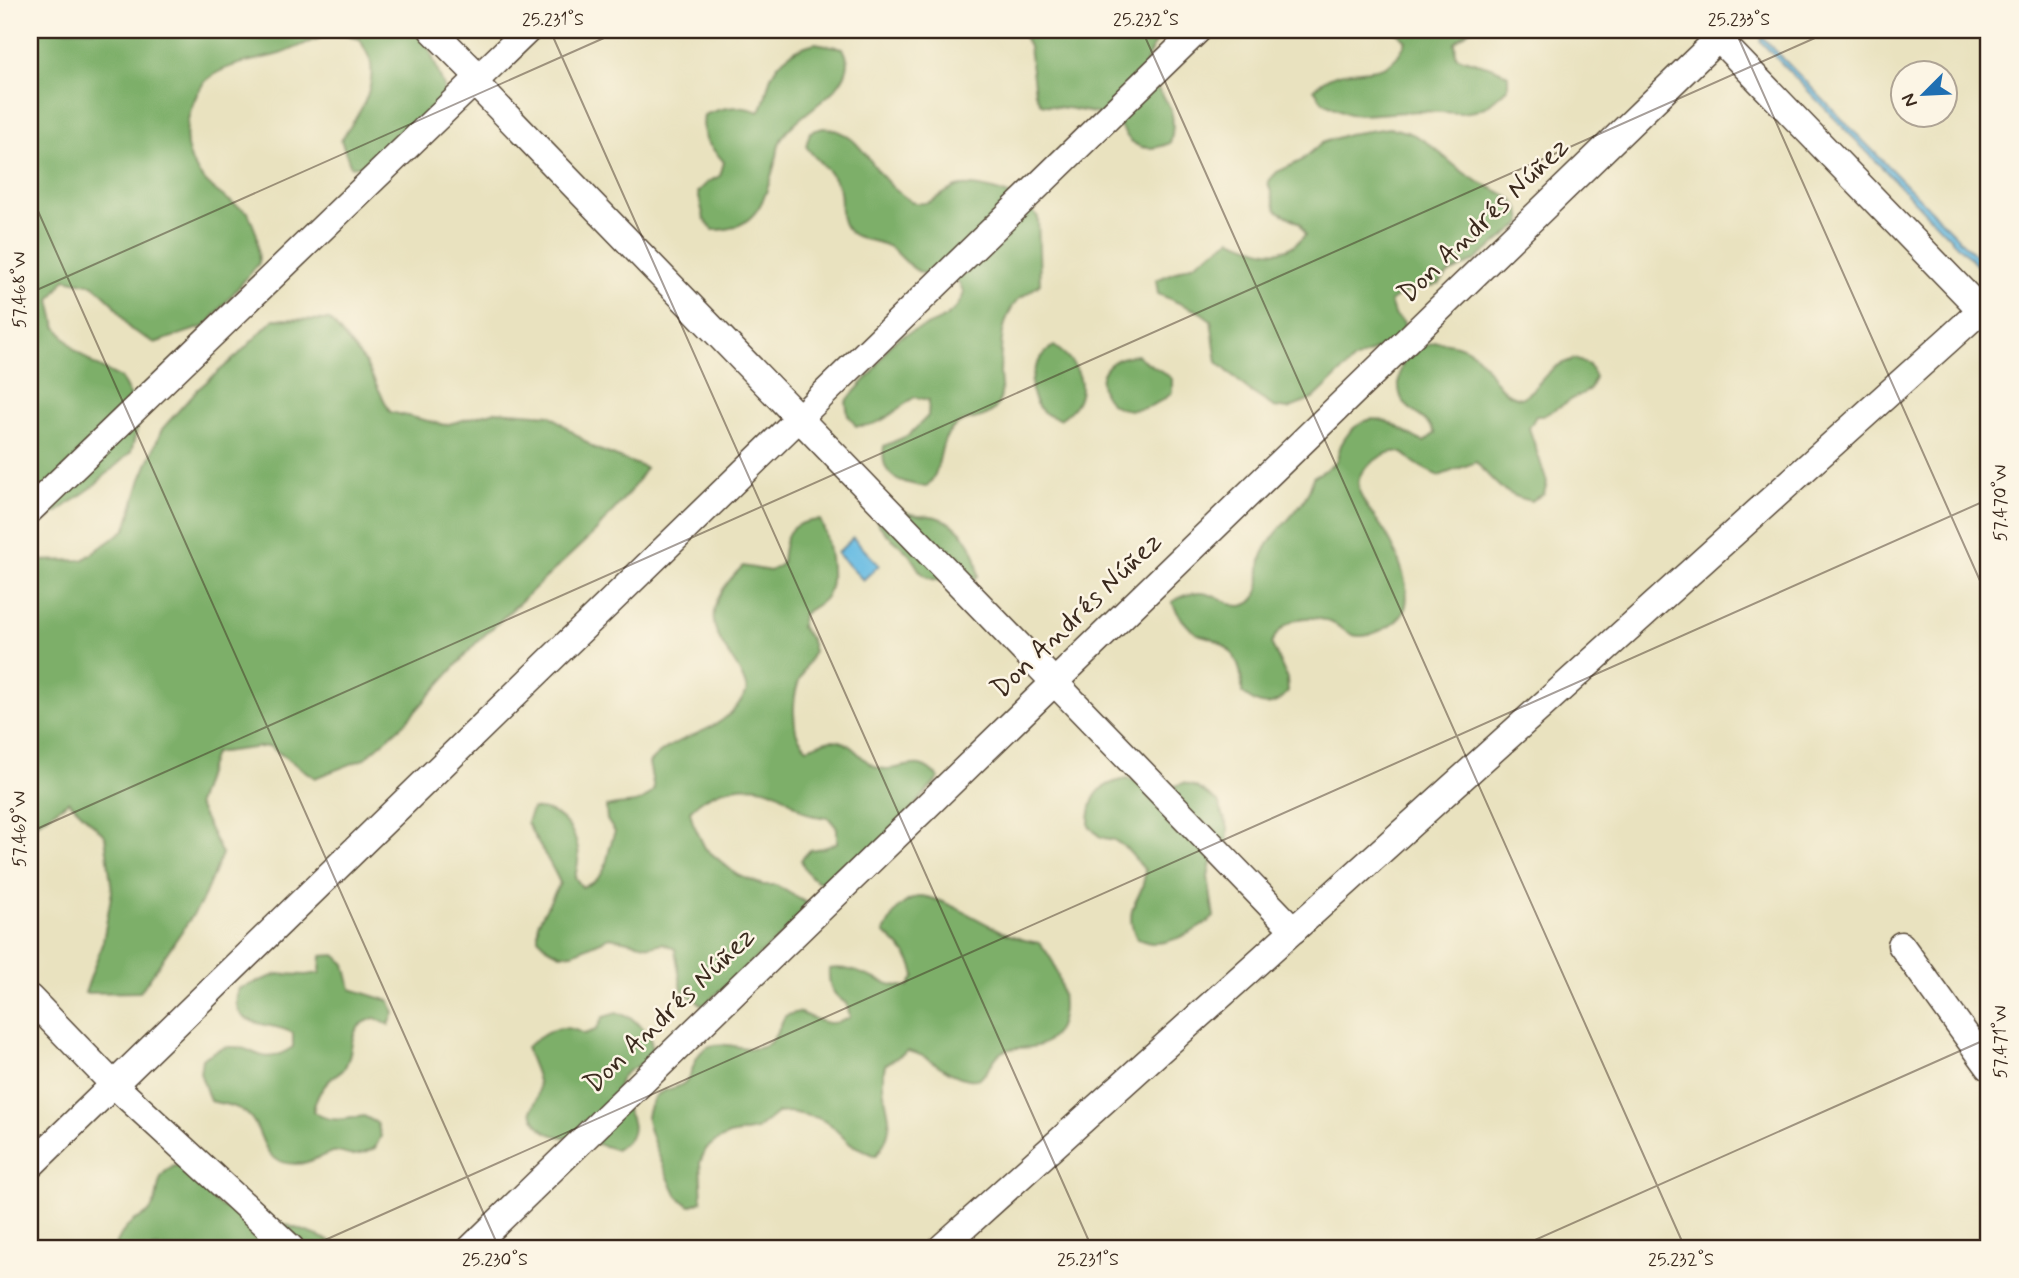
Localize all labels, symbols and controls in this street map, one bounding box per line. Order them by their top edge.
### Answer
text: 25.231°S [522,8,584,32]
text: 25.232°S [1113,8,1179,32]
text: 25.233°S [1708,8,1770,32]
north arrow [1890,60,1960,130]
text: N [1896,89,1924,111]
street label: Don Andrés Núñez [1390,129,1578,313]
text: 57.468°W [8,252,32,328]
text: 57.470°W [1989,465,2013,541]
street label: Don Andrés Núñez [983,524,1171,708]
text: 57.469°W [8,791,32,867]
street label: Don Andrés Núñez [576,919,764,1103]
text: 57.471°W [1989,1005,2013,1079]
text: 25.230°S [462,1248,528,1272]
text: 25.231°S [1057,1248,1119,1272]
text: 25.232°S [1648,1248,1714,1272]

